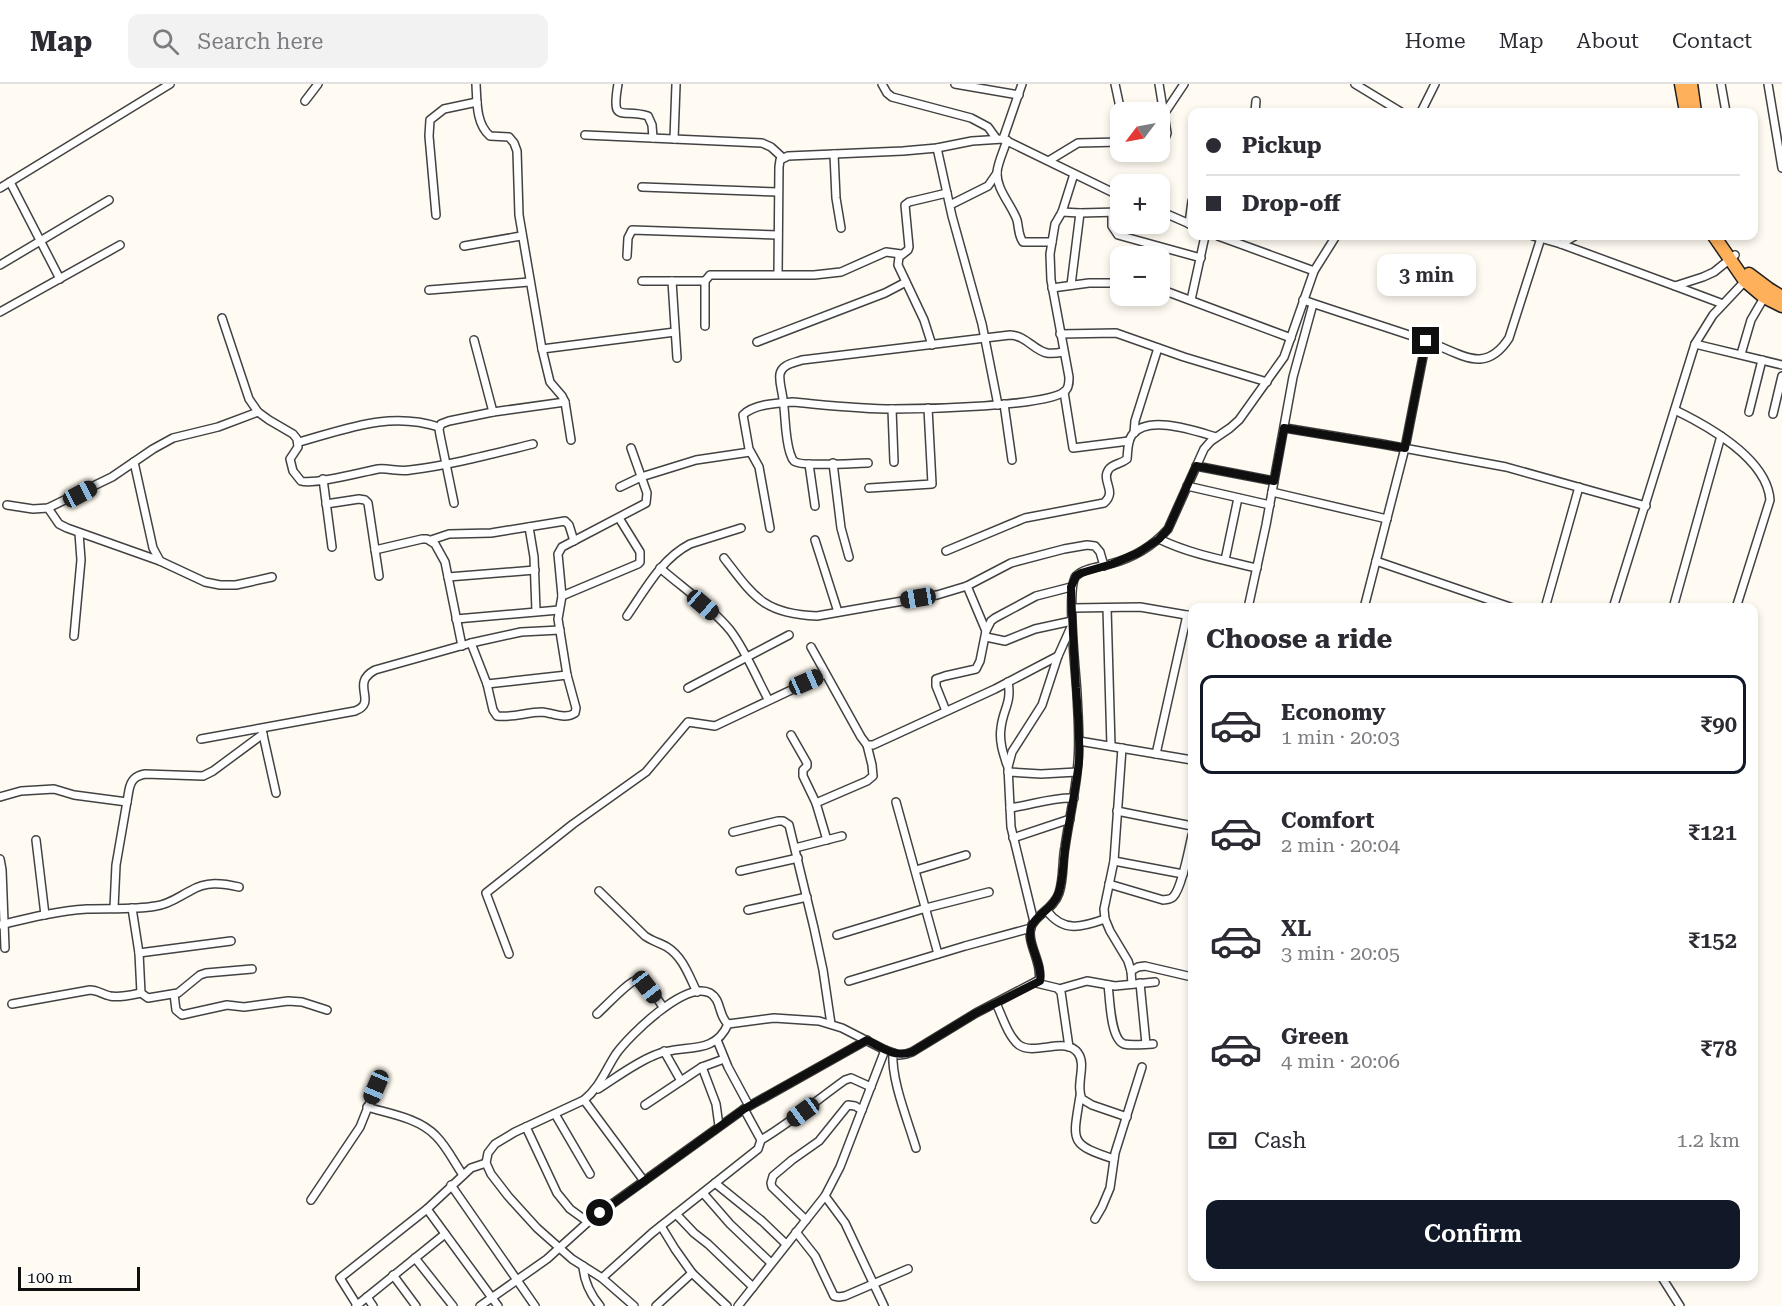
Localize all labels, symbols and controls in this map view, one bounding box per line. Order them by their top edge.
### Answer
search box [128,14,548,68]
text: Map [30,25,92,58]
icon: search [149,25,182,58]
text: Search here [197,29,323,54]
text: Home [1405,29,1466,53]
text: Map [1499,29,1544,53]
text: About [1577,29,1639,53]
text: Contact [1672,29,1752,53]
north arrow [1110,102,1170,162]
map controls [1110,102,1170,306]
text: Pickup [1242,133,1322,158]
button: + [1110,174,1170,234]
text: Drop-off [1242,191,1340,216]
button: − [1110,246,1170,306]
callout: 3 min [1376,254,1476,296]
text: 3 min [1399,263,1454,287]
route end [1412,327,1439,354]
car [60,478,100,510]
car [684,586,722,624]
car [899,586,937,610]
text: Choose a ride [1206,623,1392,655]
car [786,666,826,698]
icon: car [1209,698,1263,752]
text: Economy [1281,700,1385,725]
text: ₹90 [1700,712,1737,737]
text: 1 min · 20:03 [1281,725,1400,749]
icon: car [1209,806,1263,860]
text: Comfort [1281,808,1374,833]
text: ₹121 [1688,820,1737,845]
text: 2 min · 20:04 [1281,833,1400,857]
icon: car [1209,914,1263,968]
text: XL [1281,916,1311,941]
text: ₹152 [1688,928,1737,953]
text: 3 min · 20:05 [1281,941,1400,965]
car [629,967,665,1007]
icon: car [1209,1022,1263,1076]
text: Green [1281,1024,1349,1049]
text: ₹78 [1700,1036,1737,1061]
text: 4 min · 20:06 [1281,1049,1400,1073]
car [361,1067,391,1107]
car [783,1094,823,1130]
icon: cash [1206,1124,1239,1157]
text: Cash [1254,1128,1306,1153]
text: 1.2 km [1676,1128,1740,1152]
route start [586,1199,613,1226]
button: Confirm [1206,1200,1740,1269]
scale bar [18,1264,140,1292]
text: 100 m [27,1268,73,1287]

